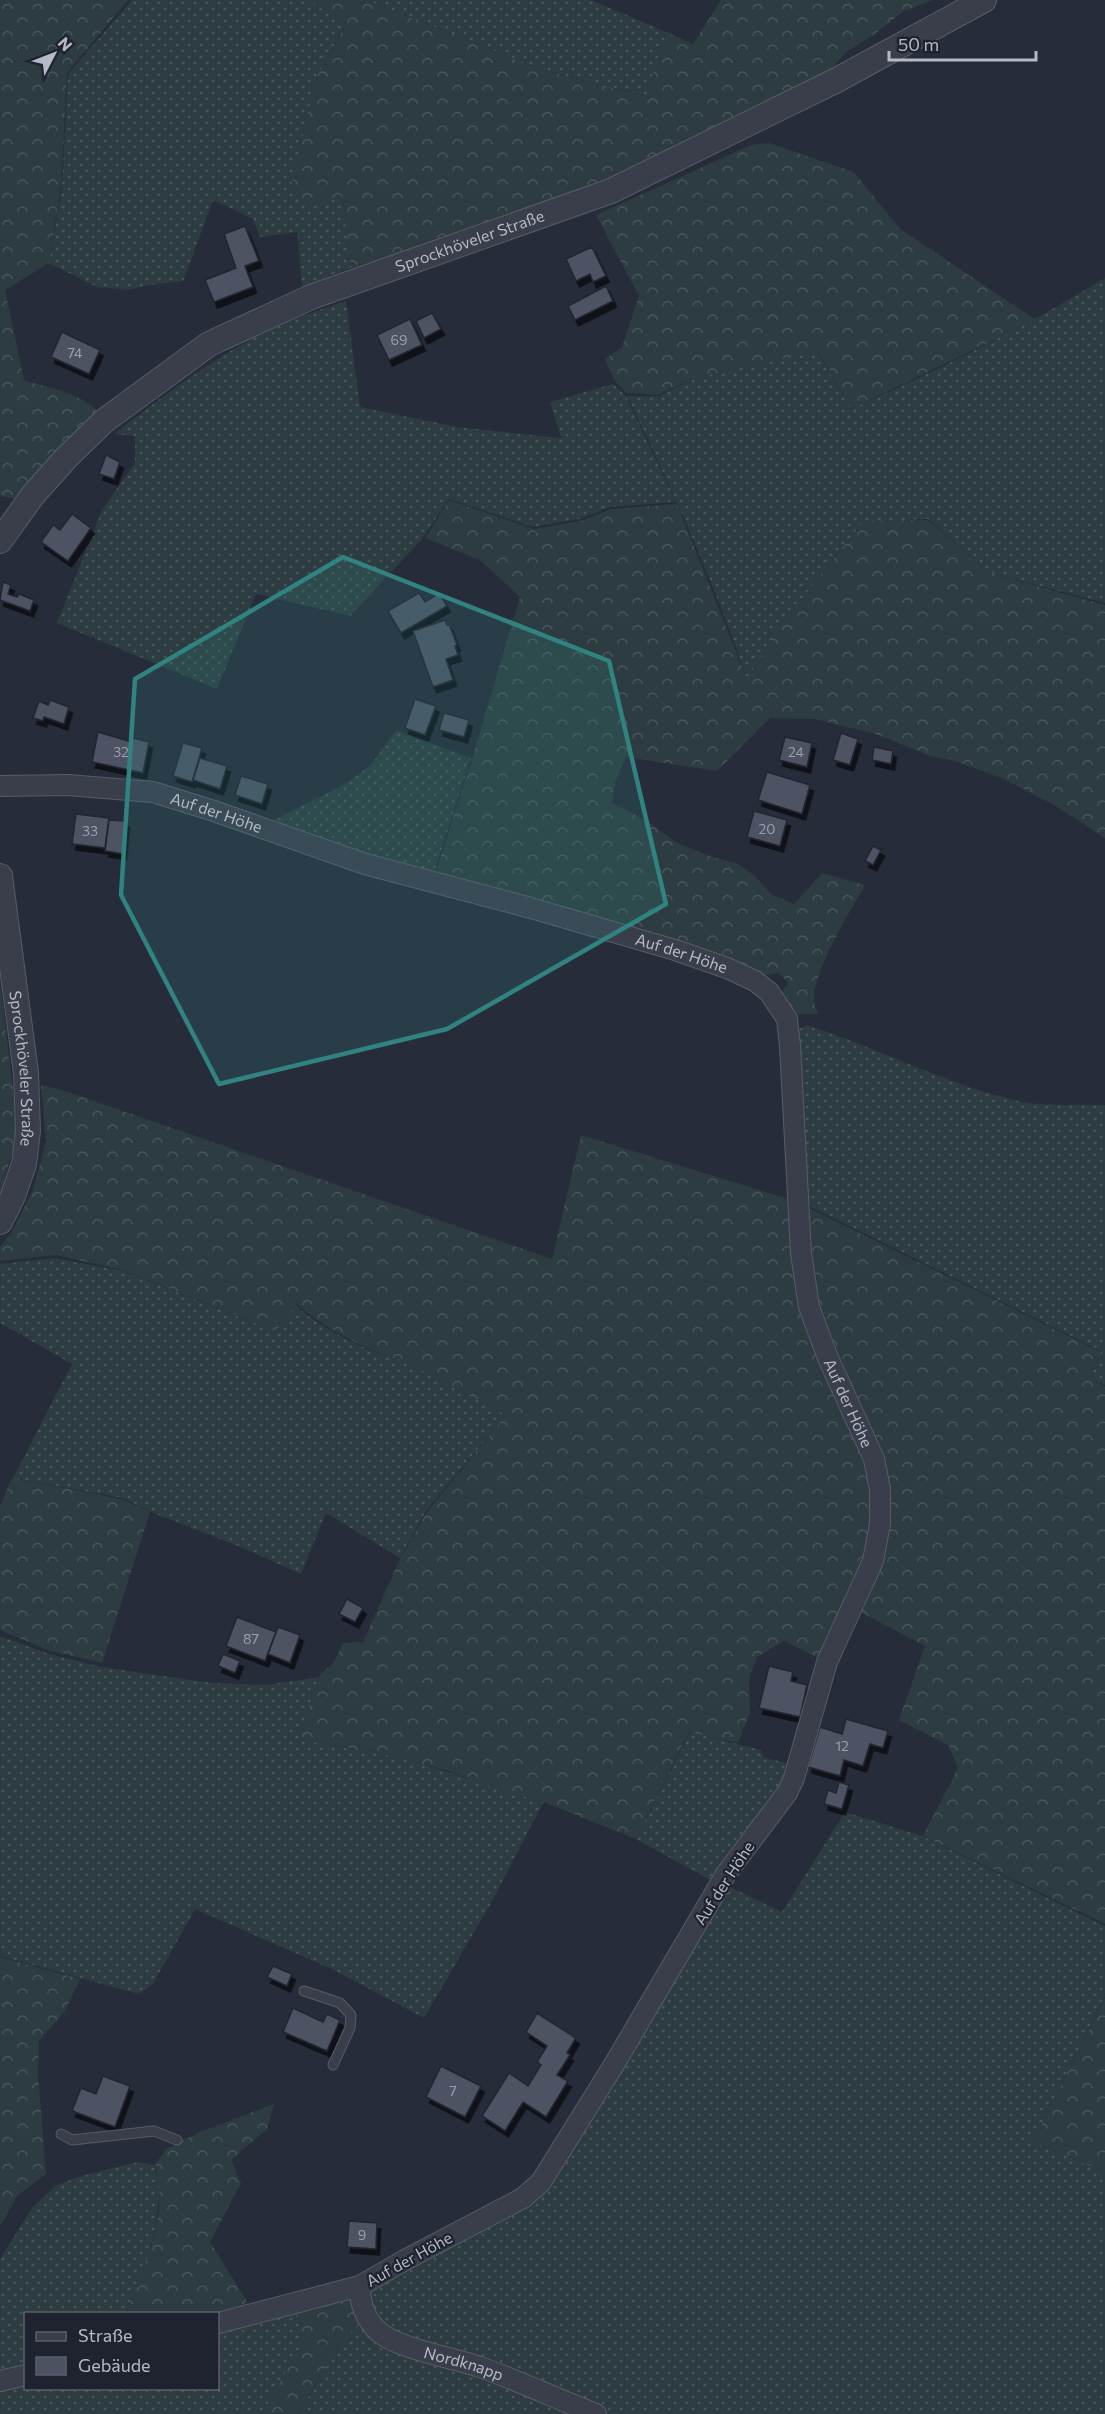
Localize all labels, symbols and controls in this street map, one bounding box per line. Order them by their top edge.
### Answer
north arrow [24,24,84,84]
scale bar [889,24,1036,62]
text: N [54,33,77,54]
text: 50 m [898,33,939,55]
street label: Sprockhöveler Straße [392,205,546,276]
house number: 69 [391,331,407,348]
house number: 74 [68,344,83,361]
house number: 32 [113,743,129,760]
house number: 24 [788,743,805,760]
street label: Auf der Höhe [168,788,265,836]
house number: 20 [759,820,775,837]
house number: 33 [82,822,98,839]
street label: Auf der Höhe [633,929,730,976]
street label: Sprockhöveler Straße [6,989,38,1148]
street label: Auf der Höhe [820,1355,877,1450]
house number: 87 [243,1630,259,1647]
house number: 12 [835,1737,849,1754]
street label: Auf der Höhe [690,1838,758,1928]
house number: 7 [449,2082,457,2099]
house number: 9 [358,2226,366,2243]
street label: Auf der Höhe [362,2227,455,2290]
legend [24,2312,219,2390]
text: Straße [78,2324,133,2346]
street label: Nordknapp [422,2342,506,2384]
text: Gebäude [78,2354,151,2376]

